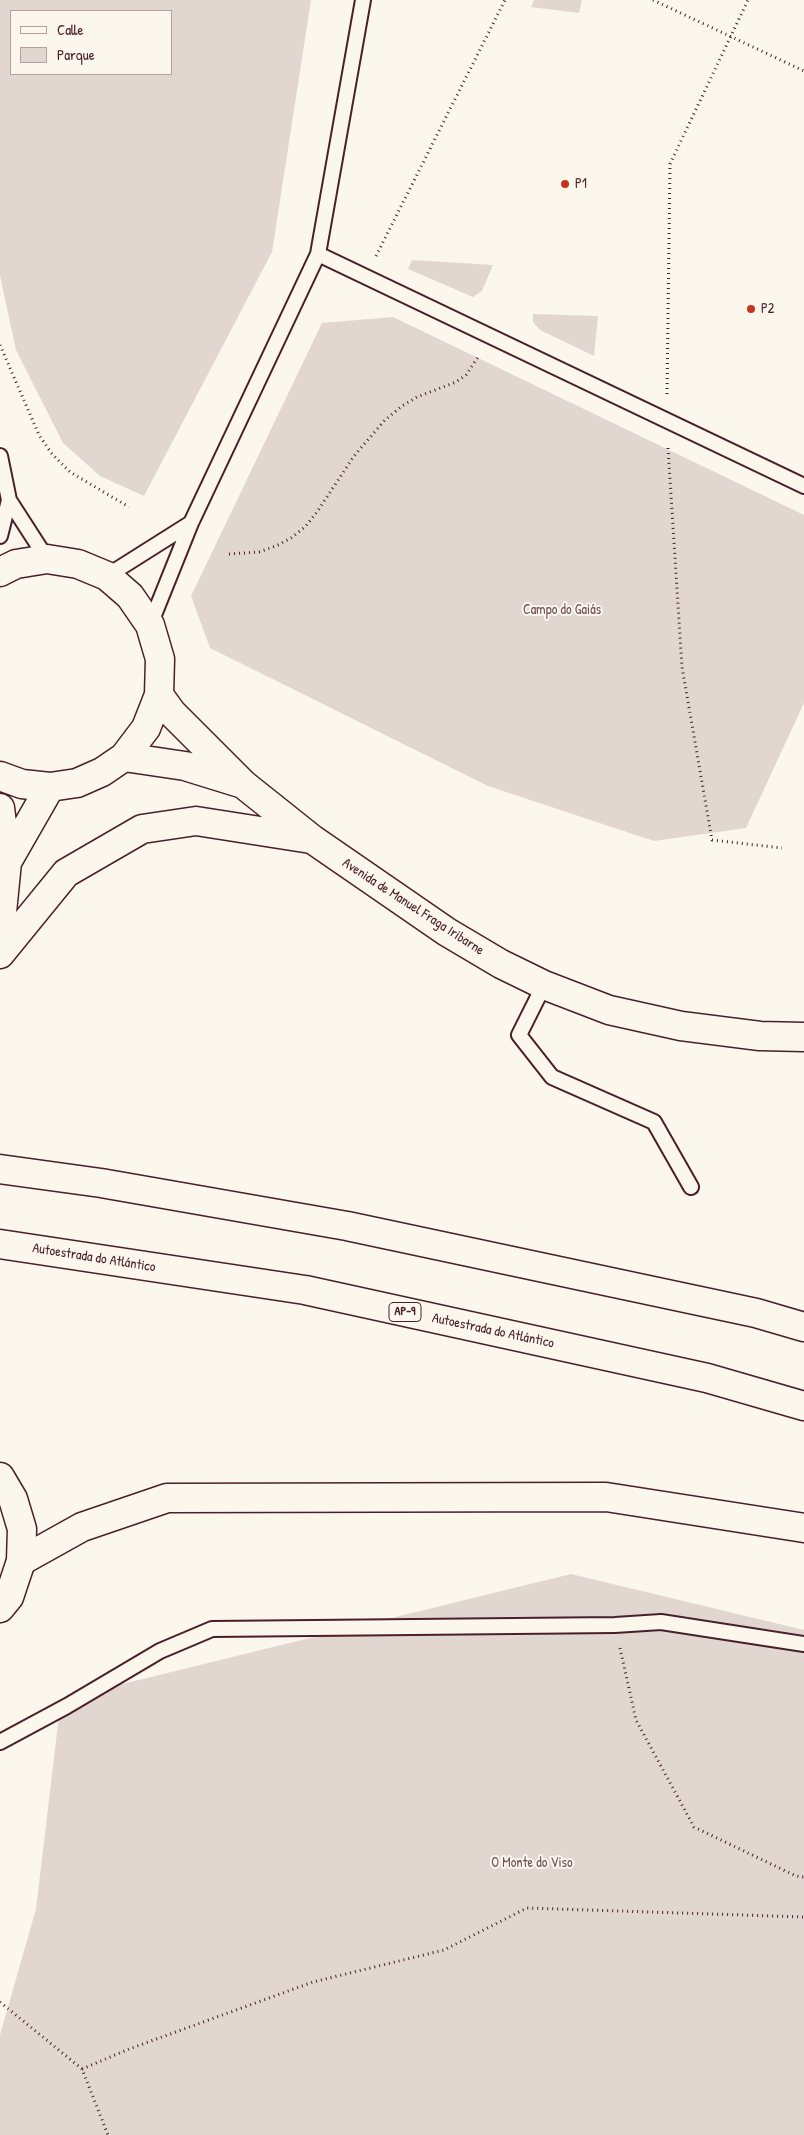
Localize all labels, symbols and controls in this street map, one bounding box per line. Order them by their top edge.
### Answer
legend [10,10,172,75]
text: Calle [57,19,84,40]
text: Parque [57,44,95,65]
place label: P1 [575,176,587,192]
marker: P1 [559,178,571,190]
place label: P2 [761,301,774,317]
marker: P2 [745,303,757,315]
park label: Campo do Gaiás [523,602,601,618]
street label: Avenida de Manuel Fraga Iribarne [339,855,487,959]
street label: Autoestrada do Atlántico [31,1240,157,1276]
road number: AP-9 [389,1302,421,1321]
street label: Autoestrada do Atlántico [430,1310,556,1352]
park label: O Monte do Viso [491,1855,573,1871]

